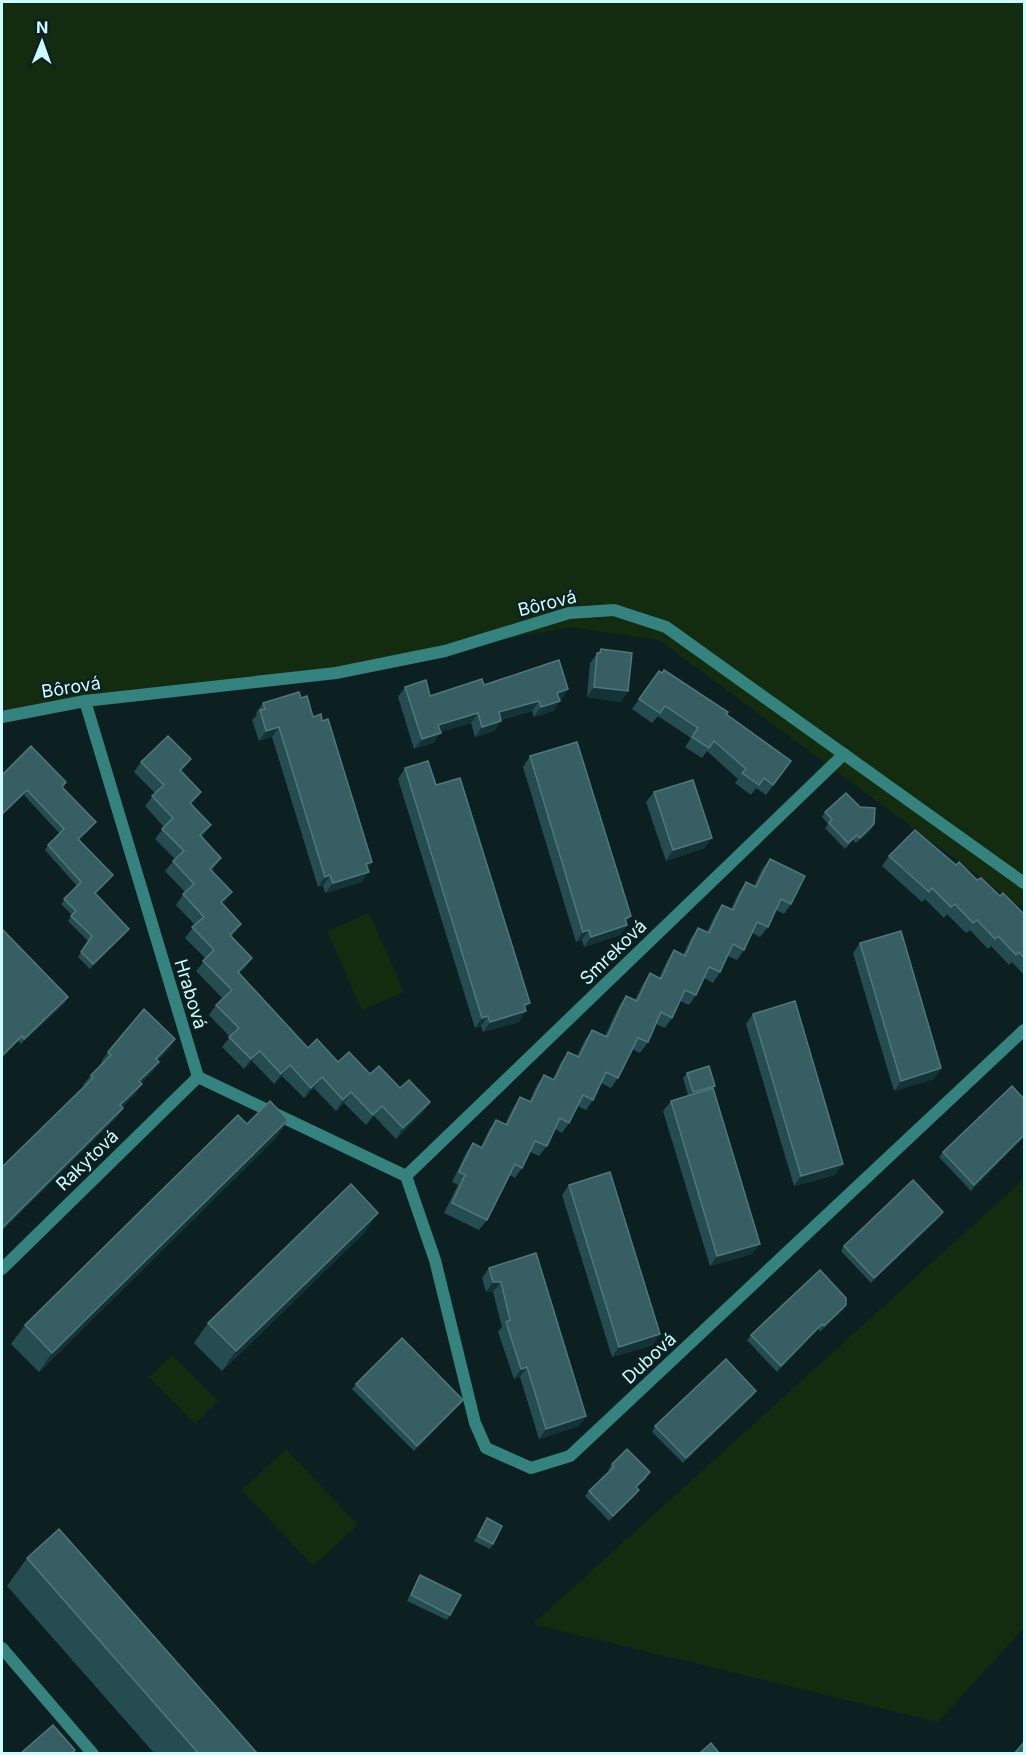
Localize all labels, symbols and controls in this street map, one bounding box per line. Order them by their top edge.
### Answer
north arrow [12,12,72,72]
text: N [36,17,49,37]
street label: Bôrová [516,586,578,620]
street label: Bôrová [40,672,102,702]
street label: Smreková [575,915,651,989]
street label: Hrabová [170,957,212,1031]
street label: Rakytová [52,1125,122,1195]
street label: Dubová [618,1328,680,1388]

